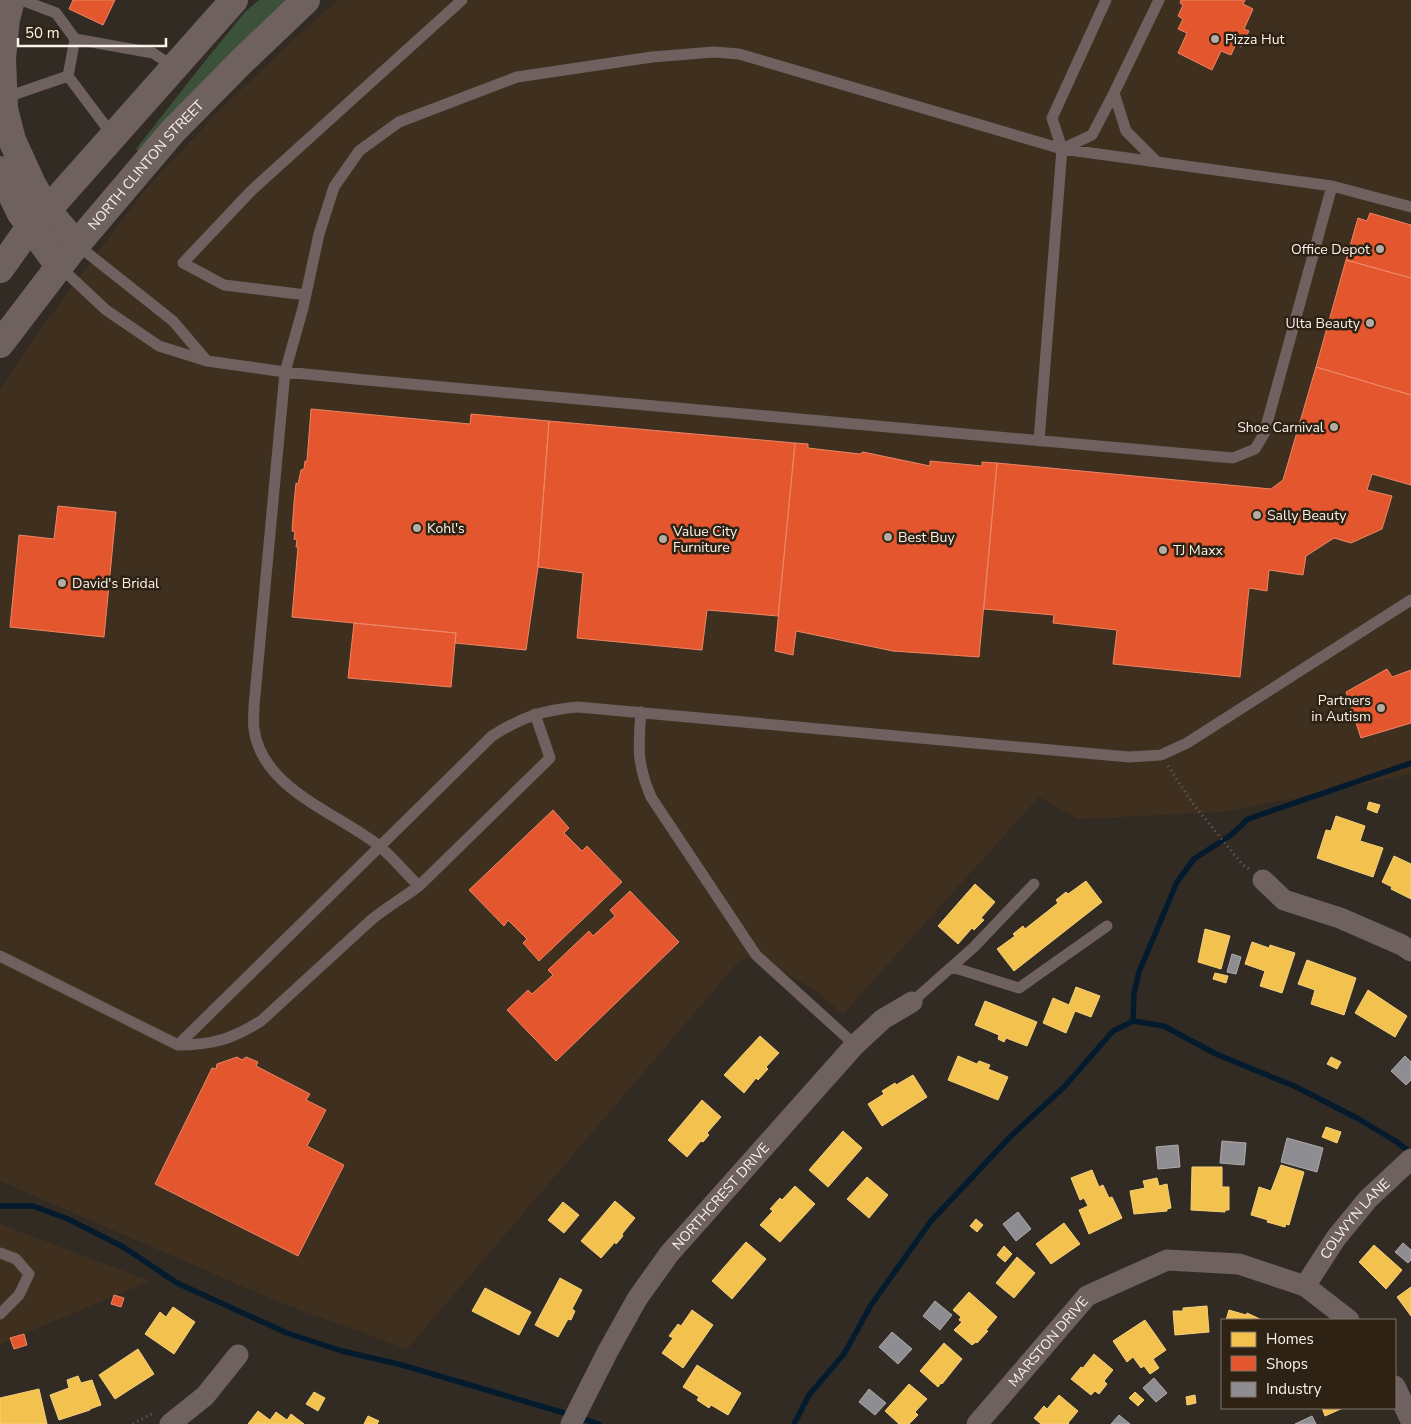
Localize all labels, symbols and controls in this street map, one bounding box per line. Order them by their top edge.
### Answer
scale bar [18,15,165,47]
text: 50 m [25,23,60,43]
place label: Pizza Hut [1225,30,1285,49]
marker: Pizza Hut [1209,33,1221,45]
street label: NORTH CLINTON STREET [83,95,208,234]
place label: Office Depot [1291,240,1370,259]
marker: Office Depot [1374,243,1386,255]
place label: Ulta Beauty [1285,314,1361,333]
marker: Ulta Beauty [1364,317,1376,329]
place label: Shoe Carnival [1237,418,1325,437]
marker: Shoe Carnival [1328,421,1340,433]
place label: Sally Beauty [1267,506,1347,525]
marker: Sally Beauty [1251,509,1263,521]
place label: Kohl's [427,519,465,538]
marker: Kohl's [411,522,423,534]
place label: Value City Furniture [672,522,738,557]
place label: Best Buy [898,528,955,547]
marker: Best Buy [882,531,894,543]
marker: Value City Furniture [657,533,669,545]
place label: TJ Maxx [1173,541,1224,560]
marker: TJ Maxx [1157,544,1169,556]
place label: David's Bridal [72,574,160,593]
marker: David's Bridal [56,577,68,589]
place label: Partners in Autism [1311,691,1371,726]
marker: Partners in Autism [1375,702,1387,714]
street label: NORTHCREST DRIVE [668,1138,773,1254]
street label: COLWYN LANE [1315,1174,1394,1263]
street label: MARSTON DRIVE [1004,1292,1092,1391]
legend [1221,1319,1396,1409]
text: Homes [1266,1329,1314,1349]
text: Shops [1266,1354,1308,1374]
text: Industry [1266,1379,1322,1399]

